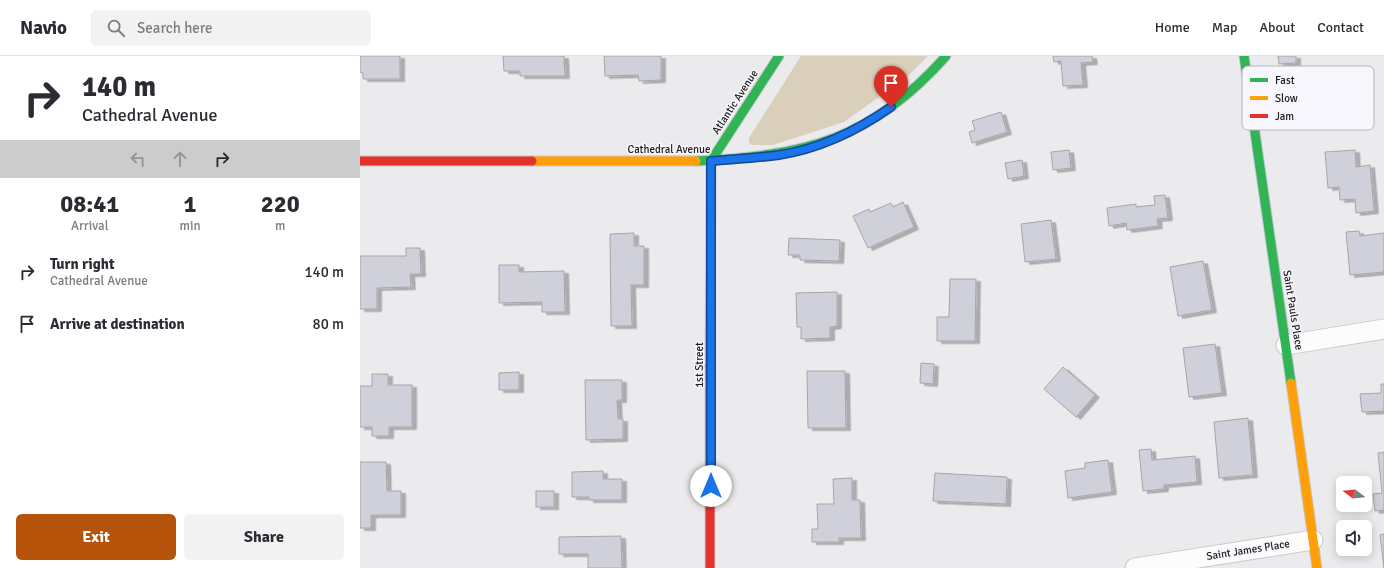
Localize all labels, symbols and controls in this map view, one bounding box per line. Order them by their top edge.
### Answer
search box [91,10,371,46]
text: Navio [20,16,67,40]
icon: search [105,17,127,39]
text: Search here [137,19,213,37]
text: Home [1155,19,1190,36]
text: Map [1212,19,1237,36]
text: About [1259,19,1295,36]
text: Contact [1317,19,1364,36]
pin [874,66,908,107]
legend [1242,66,1374,130]
street label: Atlantic Avenue [709,67,761,137]
text: 140 m [82,70,156,104]
icon: right [16,72,68,124]
icon: arrive [880,72,902,94]
text: Fast [1275,74,1295,87]
text: Slow [1275,92,1298,105]
text: Cathedral Avenue [82,104,218,126]
text: Jam [1275,110,1294,123]
street label: Cathedral Avenue [628,143,710,156]
icon: left [127,148,149,170]
icon: ahead [169,148,191,170]
icon: right [211,148,233,170]
text: 08:41 [60,189,119,219]
text: 1 [184,189,196,219]
text: 220 [261,189,300,219]
text: Arrival [71,218,108,234]
text: min [180,218,201,234]
text: m [275,218,285,234]
text: Turn right [50,255,115,273]
icon: right [16,261,38,283]
text: 140 m [304,263,344,281]
street label: Saint Pauls Place [1280,269,1306,351]
text: Cathedral Avenue [50,273,148,289]
icon: arrive [16,313,38,335]
text: Arrive at destination [50,315,185,333]
text: 80 m [313,315,344,333]
street label: 1st Street [693,342,706,388]
position arrow [690,465,732,507]
north arrow [1336,476,1372,512]
map controls [1336,476,1372,556]
button: Exit [16,514,176,560]
button: Share [184,514,344,560]
button: sound [1336,520,1372,556]
street label: Saint James Place [1205,537,1291,563]

